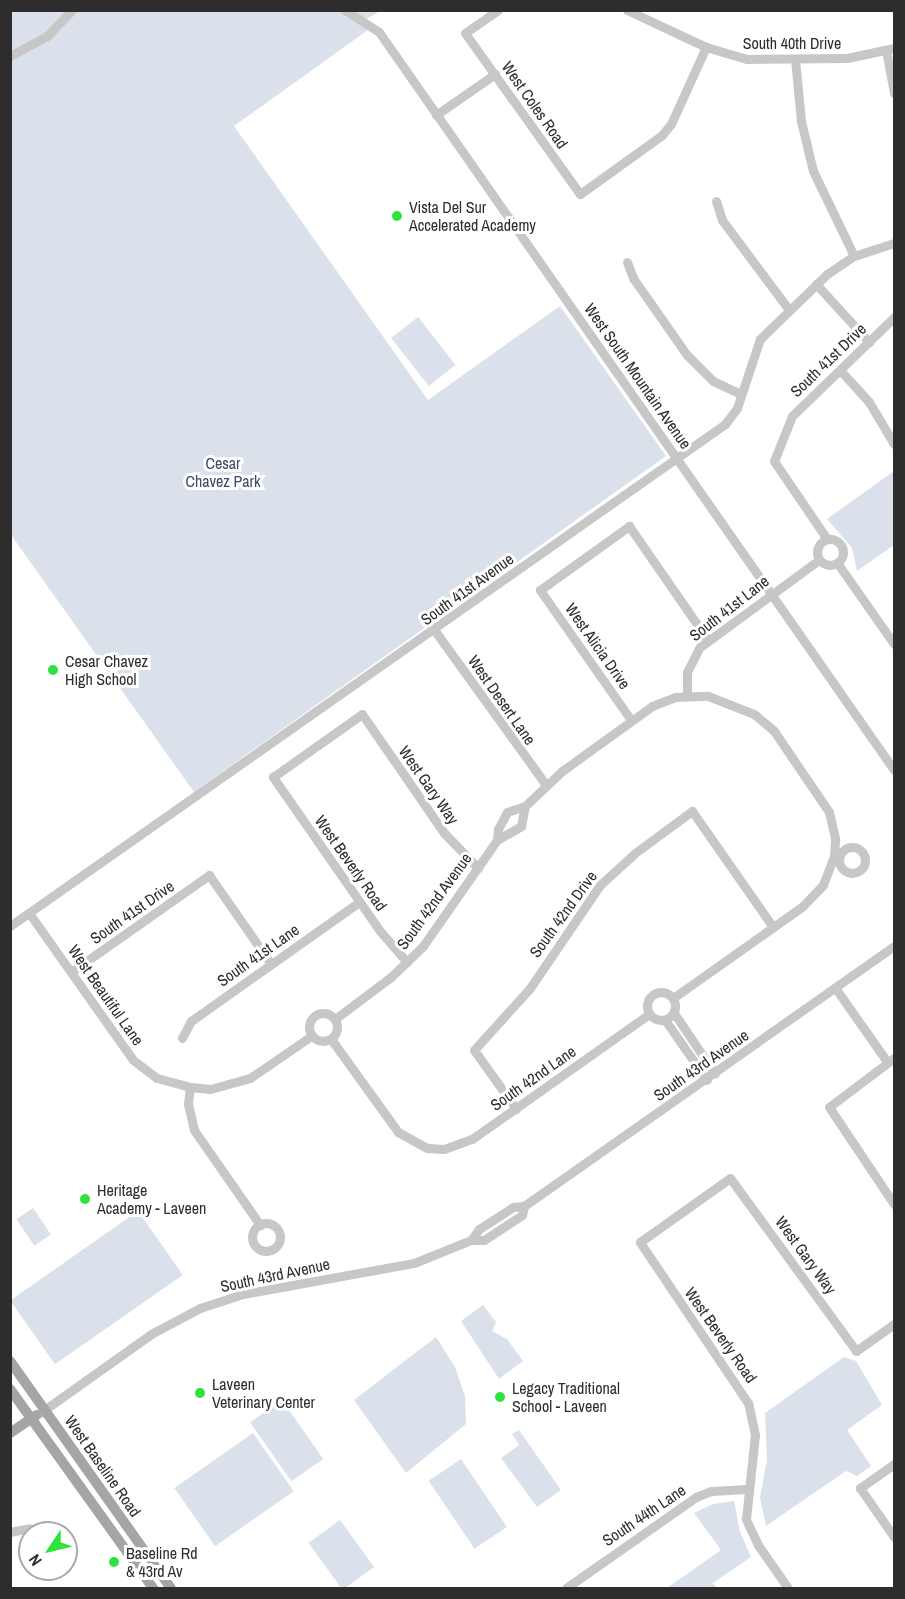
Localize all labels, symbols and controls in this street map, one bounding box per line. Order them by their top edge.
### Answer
street label: South 40th Drive [743,33,841,53]
street label: West Coles Road [498,58,572,152]
place label: Vista Del Sur Accelerated Academy [409,197,537,235]
marker: Vista Del Sur Accelerated Academy [390,209,404,223]
street label: West South Mountain Avenue [580,299,696,453]
street label: South 41st Drive [786,319,870,401]
park label: Cesar Chavez Park [185,453,261,491]
street label: South 41st Avenue [417,549,517,629]
street label: South 41st Lane [685,571,773,645]
street label: West Alicia Drive [561,599,635,693]
place label: Cesar Chavez High School [65,651,148,689]
street label: West Desert Lane [464,652,540,748]
marker: Cesar Chavez High School [46,663,60,677]
street label: West Gary Way [395,742,463,828]
street label: West Beverly Road [311,812,391,914]
street label: South 42nd Avenue [392,849,476,953]
street label: South 42nd Drive [525,867,601,961]
street label: South 41st Drive [86,876,178,948]
street label: South 41st Lane [213,920,303,990]
street label: West Beautiful Lane [64,941,148,1049]
street label: South 43rd Avenue [650,1025,752,1105]
street label: South 42nd Lane [487,1041,579,1115]
place label: Heritage Academy - Laveen [97,1180,206,1218]
marker: Heritage Academy - Laveen [78,1192,92,1206]
street label: West Gary Way [771,1212,841,1298]
street label: South 43rd Avenue [218,1254,332,1296]
street label: West Beverly Road [681,1284,761,1386]
place label: Laveen Veterinary Center [212,1374,315,1412]
place label: Legacy Traditional School - Laveen [512,1378,620,1416]
marker: Laveen Veterinary Center [193,1386,207,1400]
marker: Legacy Traditional School - Laveen [493,1390,507,1404]
street label: West Baseline Road [61,1412,145,1520]
street label: South 44th Lane [599,1480,689,1550]
north arrow [18,1521,78,1581]
place label: Baseline Rd & 43rd Av [126,1543,197,1581]
text: N [23,1550,47,1570]
marker: Baseline Rd & 43rd Av [107,1555,121,1569]

